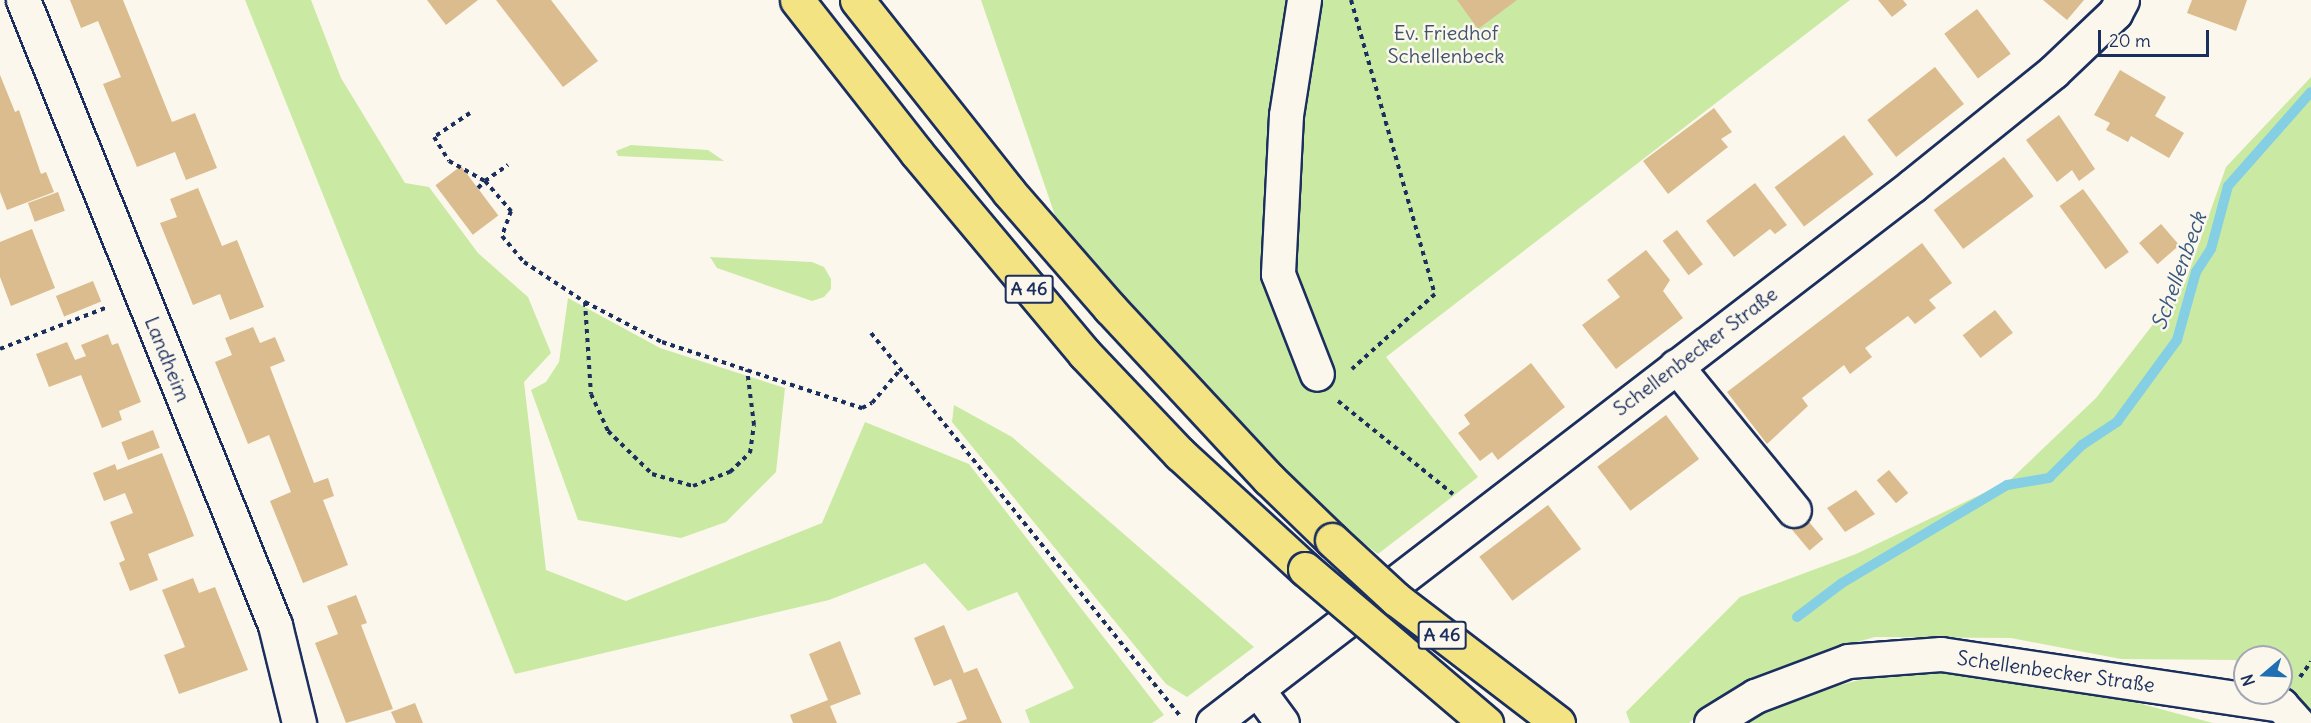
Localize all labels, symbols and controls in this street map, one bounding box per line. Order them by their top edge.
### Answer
scale bar [2101,18,2212,56]
park label: Ev. Friedhof Schellenbeck [1387,21,1505,68]
text: 20 m [2109,29,2151,52]
water label: Schellenbeck [2146,209,2212,333]
road number: A 46 [1004,274,1054,304]
street label: Schellenbecker Straße [1608,281,1782,421]
street label: Landheim [140,313,196,405]
road number: A 46 [1416,620,1468,650]
street label: Schellenbecker Straße [1956,645,2156,697]
north arrow [2233,645,2293,705]
text: N [2237,672,2259,689]

